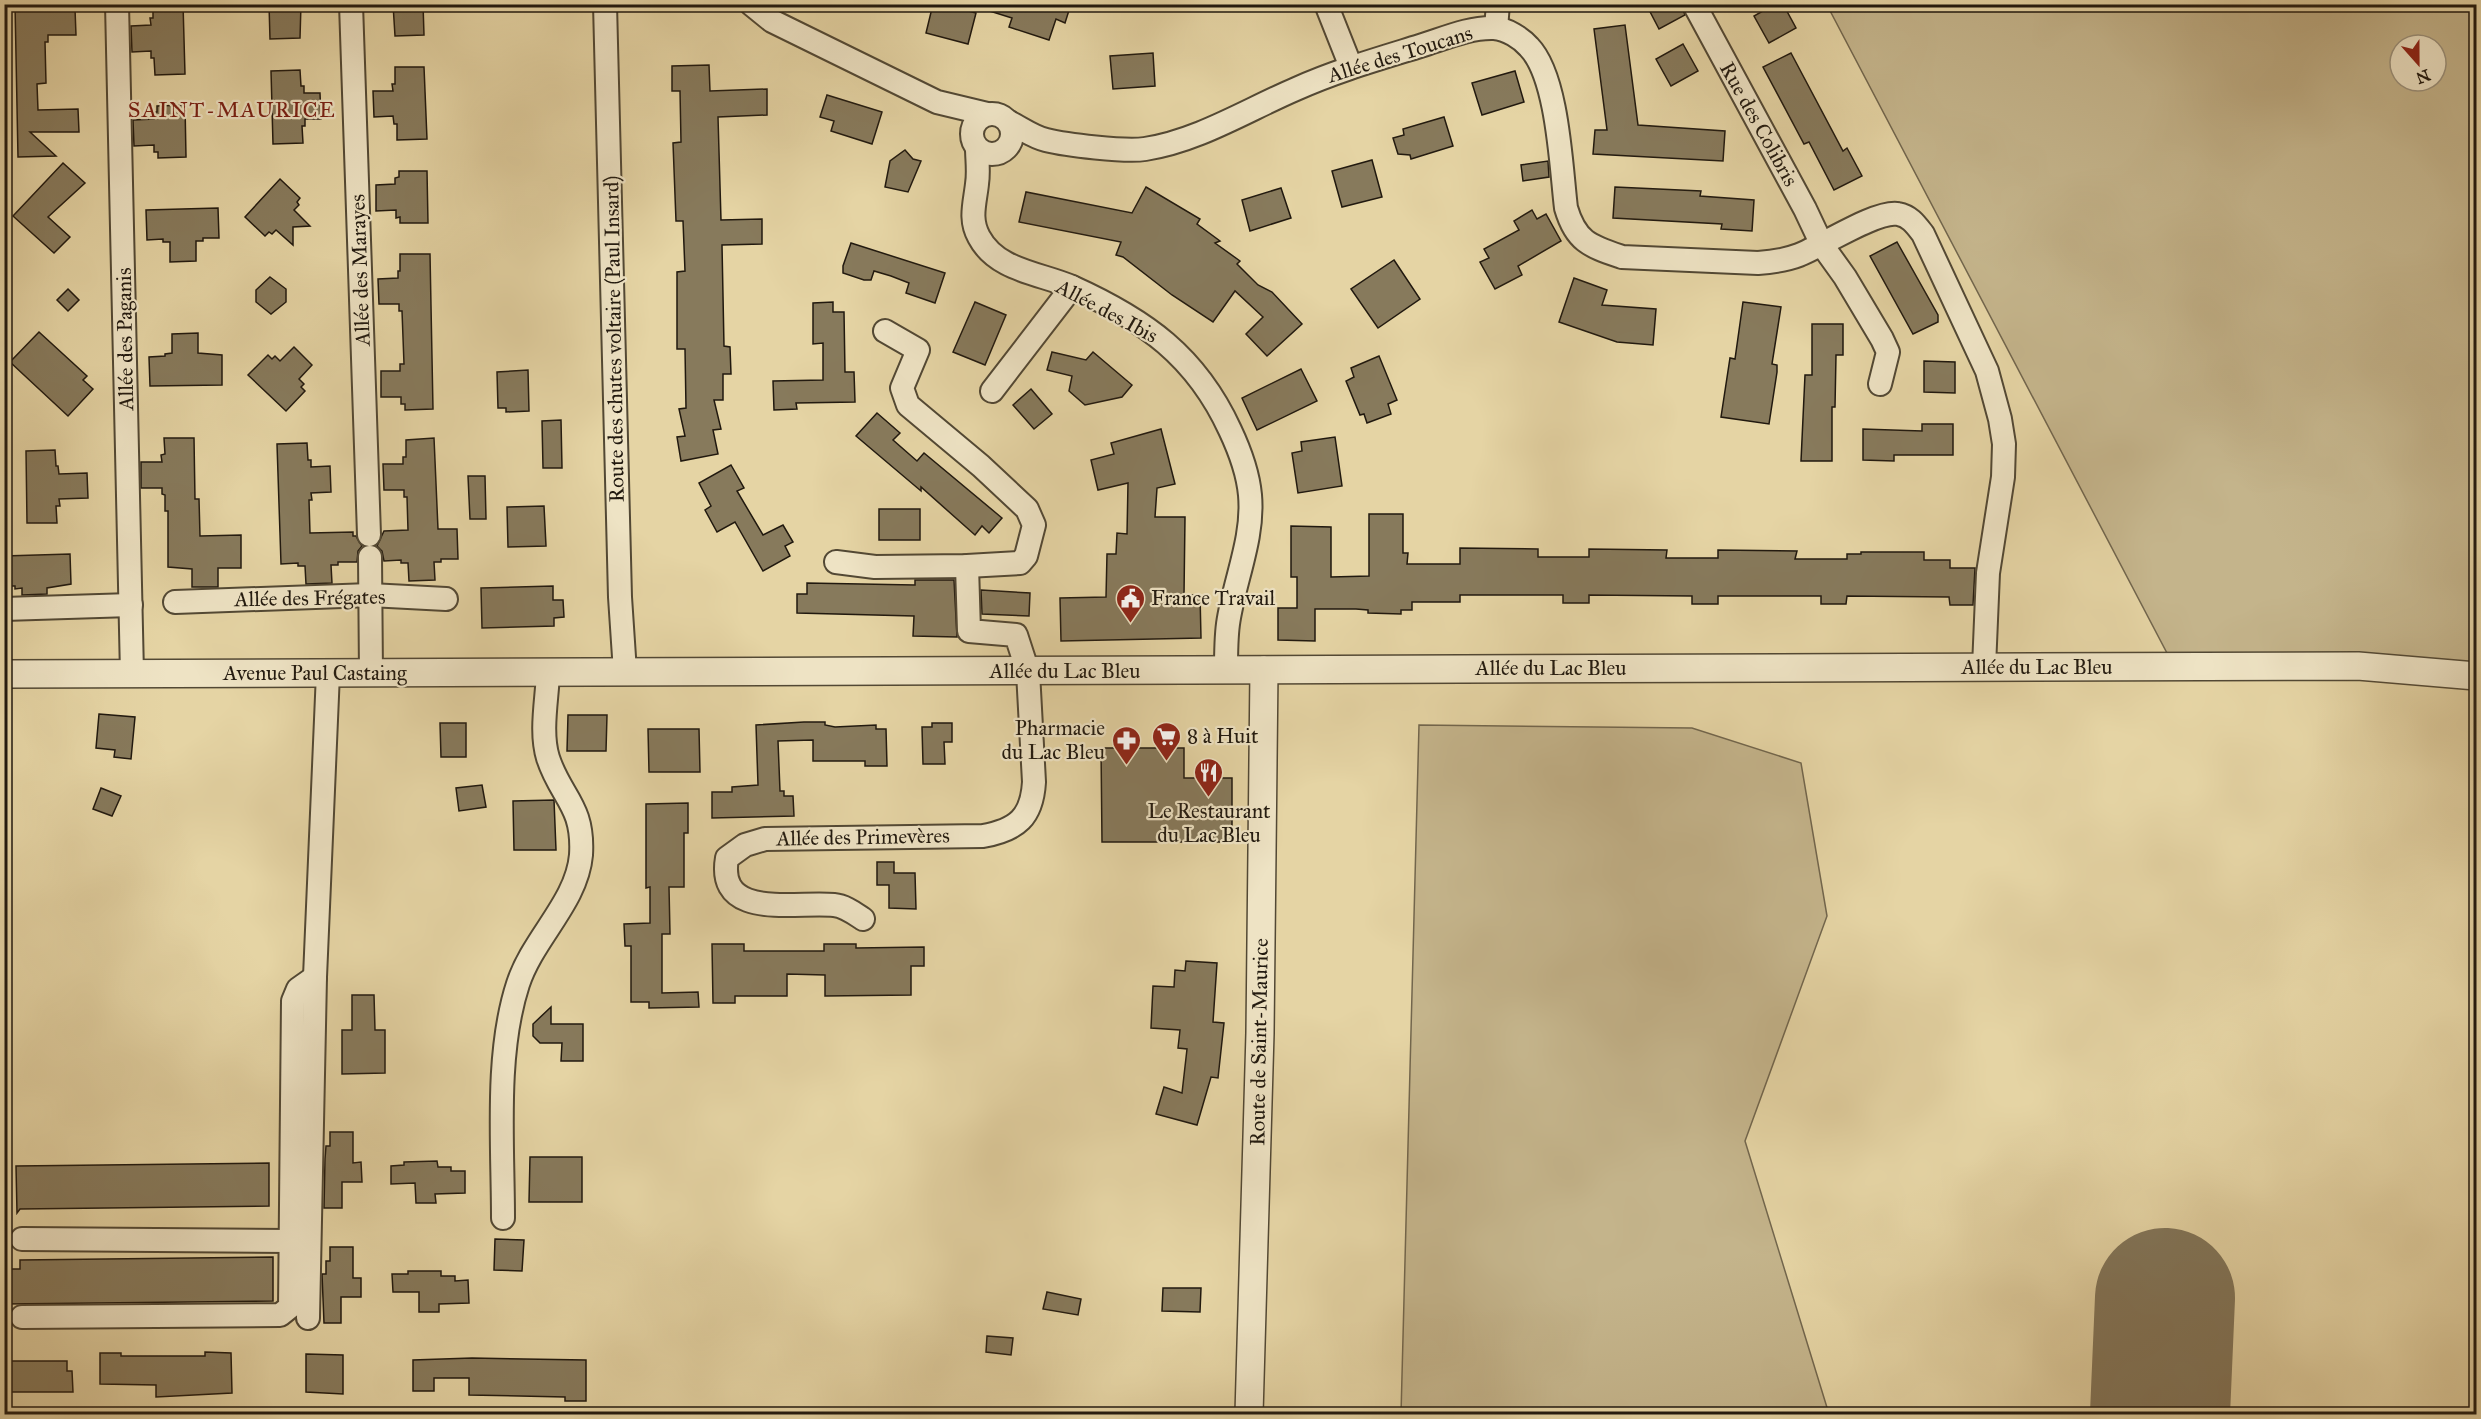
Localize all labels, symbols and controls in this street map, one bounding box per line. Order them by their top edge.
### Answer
street label: Allée des Toucans [1323,20,1476,89]
north arrow [2388,33,2448,93]
street label: Rue des Colibris [1714,57,1804,191]
text: N [2413,65,2433,88]
district label: SAINT-MAURICE [128,96,336,123]
street label: Route des chutes voltaire (Paul Insard) [598,175,630,503]
street label: Allée des Marayes [344,194,376,347]
street label: Allée des Paganis [111,267,139,412]
street label: Allée des Ibis [1051,273,1162,349]
public building icon: France Travail [1114,582,1146,624]
street label: Allée des Frégates [233,584,386,612]
place label: France Travail [1151,585,1276,611]
street label: Allée du Lac Bleu [1961,654,2112,680]
street label: Allée du Lac Bleu [1475,655,1626,681]
street label: Allée du Lac Bleu [989,658,1140,684]
street label: Avenue Paul Castaing [222,660,407,686]
place label: Pharmacie du Lac Bleu [1002,715,1105,765]
supermarket icon: 8 à Huit [1150,720,1182,762]
place label: 8 à Huit [1187,723,1259,749]
pharmacy icon: Pharmacie du Lac Bleu [1110,724,1142,766]
restaurant icon: Le Restaurant du Lac Bleu [1193,756,1225,798]
place label: Le Restaurant du Lac Bleu [1148,798,1271,848]
street label: Allée des Primevères [775,822,950,852]
street label: Route de Saint-Maurice [1244,938,1274,1146]

